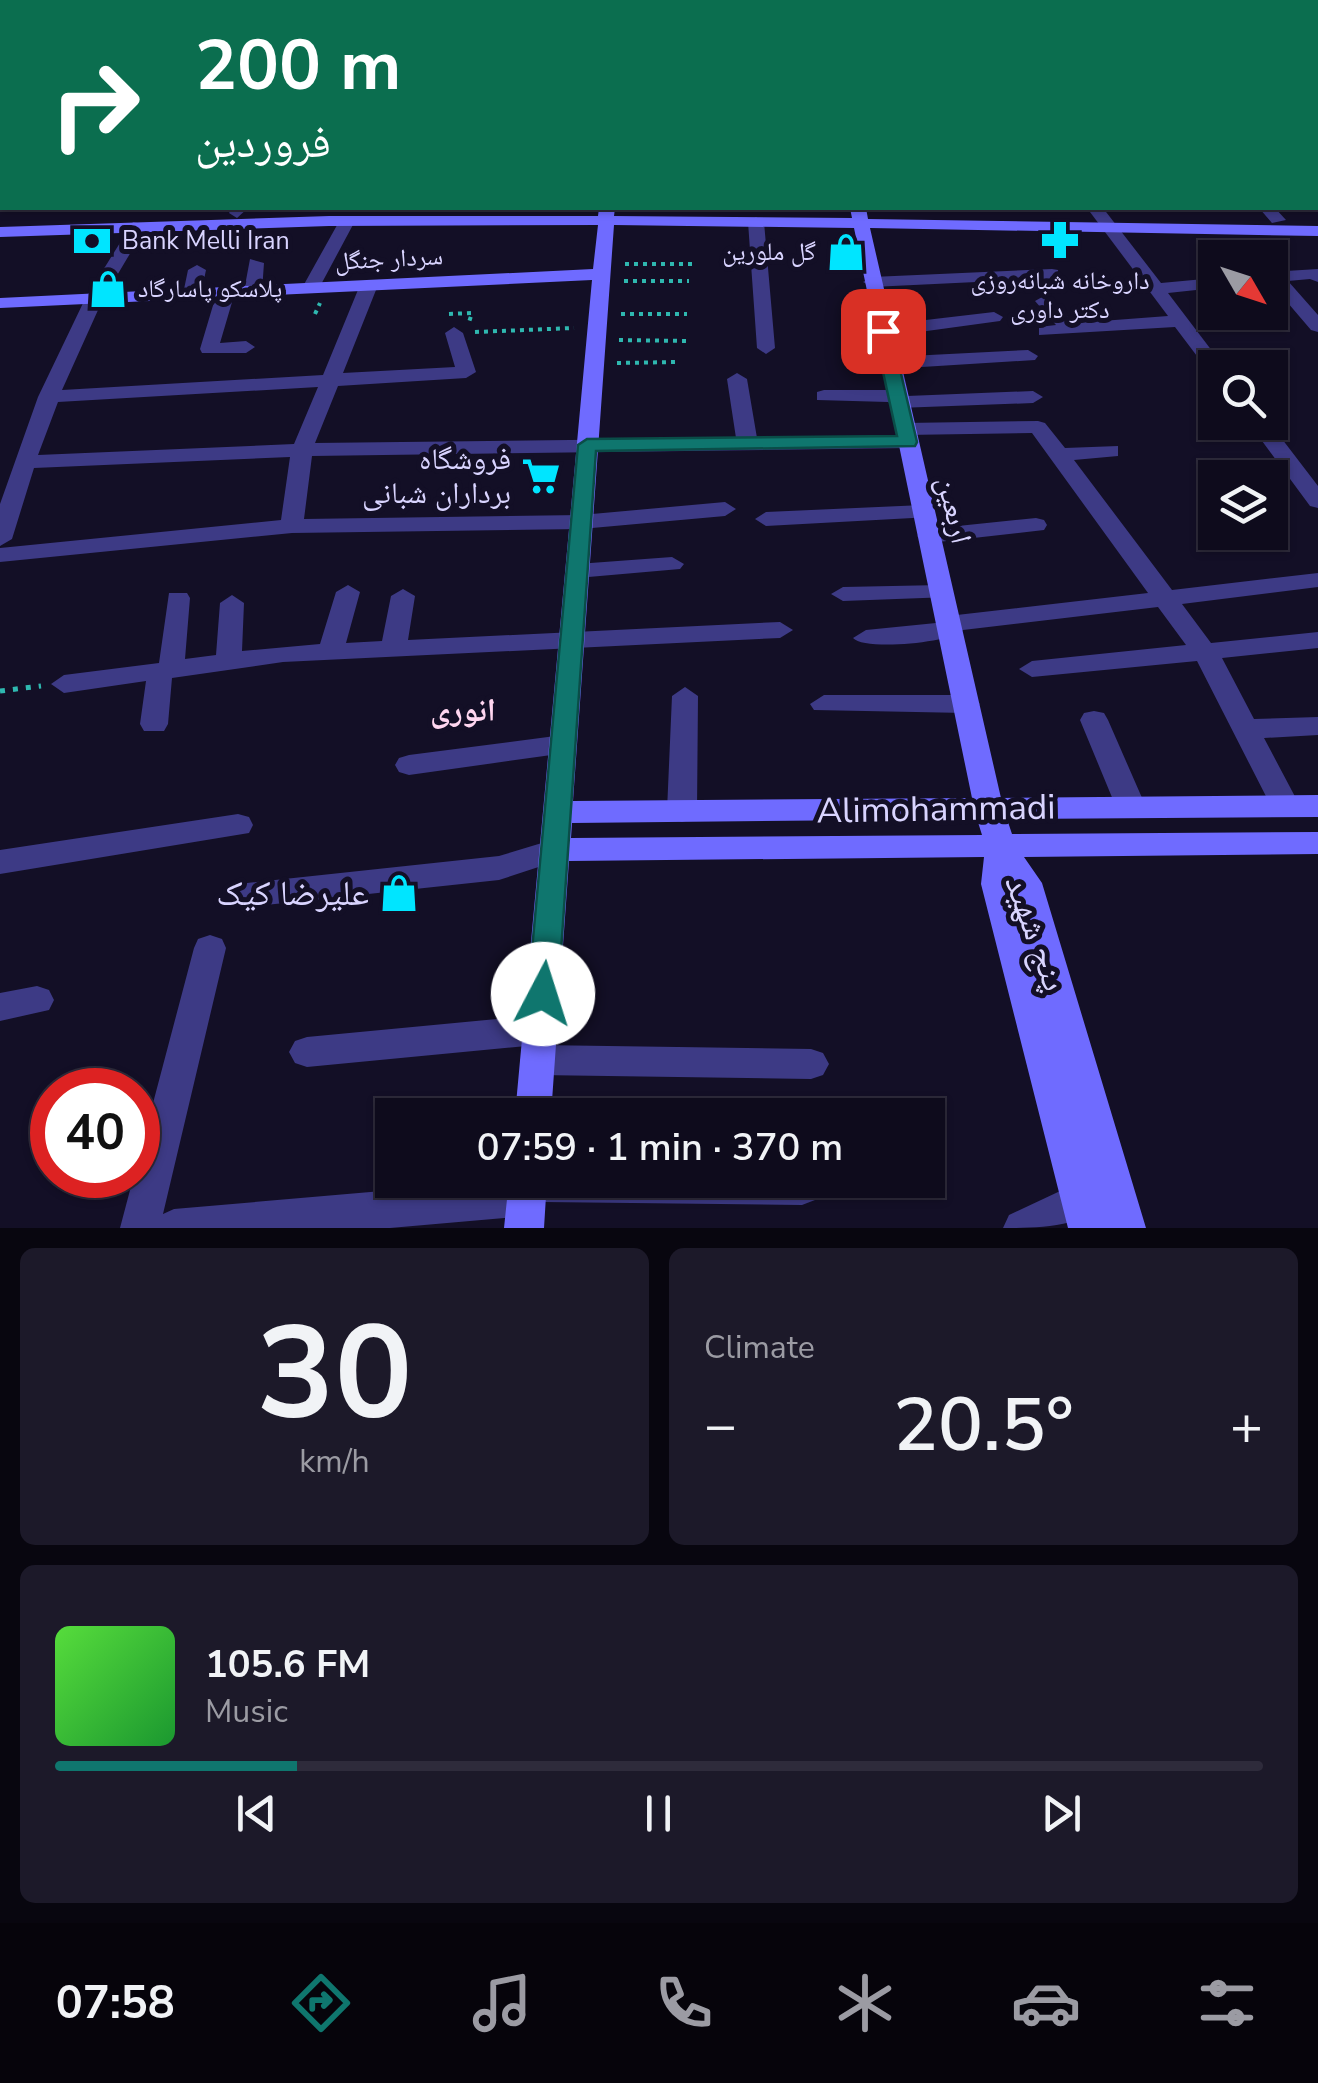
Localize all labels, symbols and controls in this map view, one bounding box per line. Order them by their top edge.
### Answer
text: 200 m [195,18,401,114]
icon: right [30,40,160,170]
text: فروردین [195,112,331,173]
pharmacy icon: داروخانه شبانه‌روزی دکتر داوری [1039,219,1081,261]
bank icon: Bank Melli Iran [71,220,113,262]
place label: Bank Melli Iran [122,224,290,258]
shop icon: گل ملورین [825,231,867,273]
place label: گل ملورین [722,235,816,269]
street label: سردار جنگل [334,239,444,279]
north arrow [1198,240,1288,330]
map controls [1198,240,1288,550]
place label: داروخانه شبانه‌روزی دکتر داوری [970,264,1150,327]
shop icon: پلاسکو پاسارگاد [87,268,129,310]
place label: پلاسکو پاسارگاد [138,272,282,306]
pin [841,289,926,374]
icon: arrive [856,304,911,359]
button: search [1198,350,1288,440]
place label: فروشگاه برداران شبانی [362,439,511,514]
supermarket icon: فروشگاه برداران شبانی [520,455,562,497]
button: layers [1198,460,1288,550]
street label: اربعین [926,472,982,548]
district label: انوری [430,689,496,732]
street label: Alimohammadi [816,783,1056,835]
street label: پنج شهید [993,869,1079,997]
place label: علیرضا کیک [216,870,369,917]
shop icon: علیرضا کیک [378,872,420,914]
position arrow [491,942,595,1046]
speed limit sign: 40 [30,1068,160,1198]
text: 07:59 · 1 min · 370 m [477,1122,843,1173]
text: 30 [256,1286,413,1463]
text: Climate [704,1326,815,1369]
text: 20.5° [893,1374,1074,1476]
text: − [704,1388,737,1463]
text: + [1230,1388,1263,1463]
text: km/h [299,1440,370,1483]
text: 105.6 FM [205,1639,370,1690]
text: Music [205,1690,288,1733]
icon: previous [229,1786,284,1841]
icon: pause [631,1786,686,1841]
icon: next [1034,1786,1089,1841]
icon: directions [286,1968,356,2038]
icon: music [467,1968,537,2038]
icon: phone [649,1968,719,2038]
icon: climate [830,1968,900,2038]
icon: car [1011,1968,1081,2038]
icon: filters [1192,1968,1262,2038]
text: 07:58 [56,1973,175,2034]

